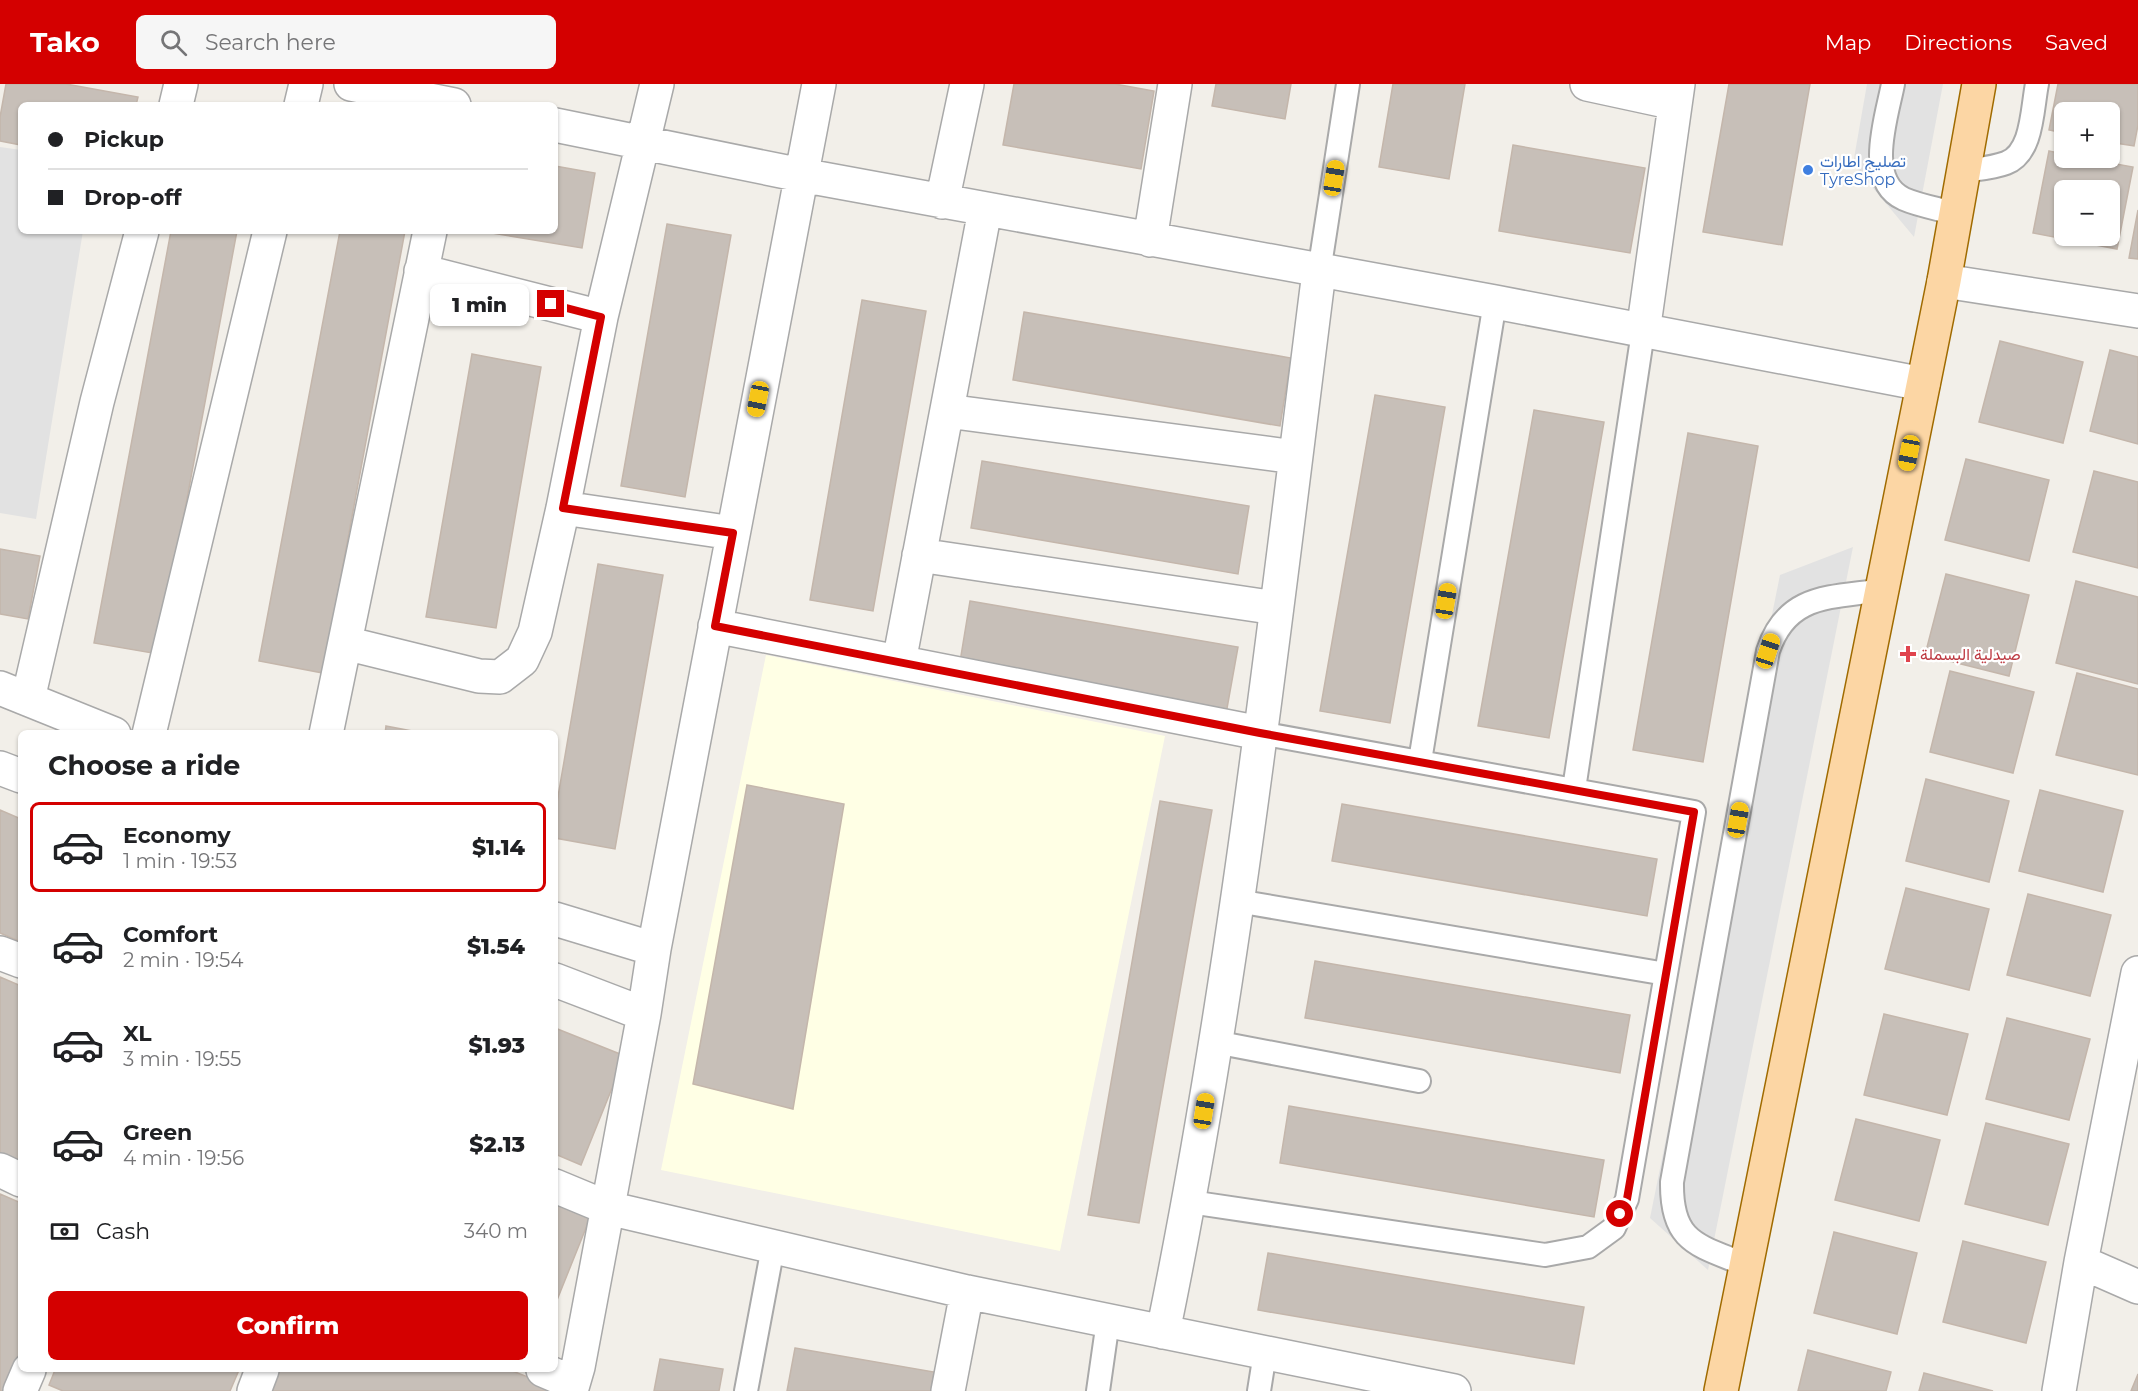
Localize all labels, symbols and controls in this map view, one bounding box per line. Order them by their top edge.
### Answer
search box [136,15,556,69]
text: Tako [30,25,100,59]
icon: search [157,26,190,59]
text: Search here [205,29,336,56]
text: Map [1825,30,1871,55]
text: Directions [1904,30,2012,55]
text: Saved [2045,30,2108,55]
map controls [2054,102,2120,246]
button: + [2054,102,2120,168]
text: Pickup [84,126,164,153]
place label: تصليح اطارات TyreShop [1820,152,1906,189]
car [1322,159,1346,197]
marker: تصليح اطارات TyreShop [1801,163,1815,177]
button: − [2054,180,2120,246]
text: Drop-off [84,184,182,211]
callout: 1 min [431,283,530,325]
route end [537,290,564,317]
text: 1 min [452,293,507,317]
car [746,380,770,418]
car [1897,434,1921,472]
car [1434,582,1458,620]
car [1754,631,1782,671]
place label: صيدلية البسملة [1920,645,2021,664]
marker: صيدلية البسملة [1901,647,1915,661]
text: Choose a ride [48,749,240,782]
car [1726,801,1750,839]
icon: car [51,820,105,874]
text: Economy [123,822,231,849]
text: $1.14 [472,834,525,861]
text: 1 min · 19:53 [123,849,237,873]
icon: car [51,919,105,973]
text: Comfort [123,921,218,948]
text: $1.54 [467,933,525,960]
text: 2 min · 19:54 [123,948,243,972]
icon: car [51,1018,105,1072]
text: XL [123,1020,152,1047]
text: $1.93 [469,1032,525,1059]
text: 3 min · 19:55 [123,1047,241,1071]
car [1192,1092,1216,1130]
icon: car [51,1117,105,1171]
text: Green [123,1119,192,1146]
text: $2.13 [469,1131,525,1158]
text: 4 min · 19:56 [123,1146,244,1170]
route start [1606,1200,1633,1227]
icon: cash [48,1215,81,1248]
text: Cash [96,1218,150,1245]
text: 340 m [464,1219,528,1243]
button: Confirm [48,1291,528,1360]

